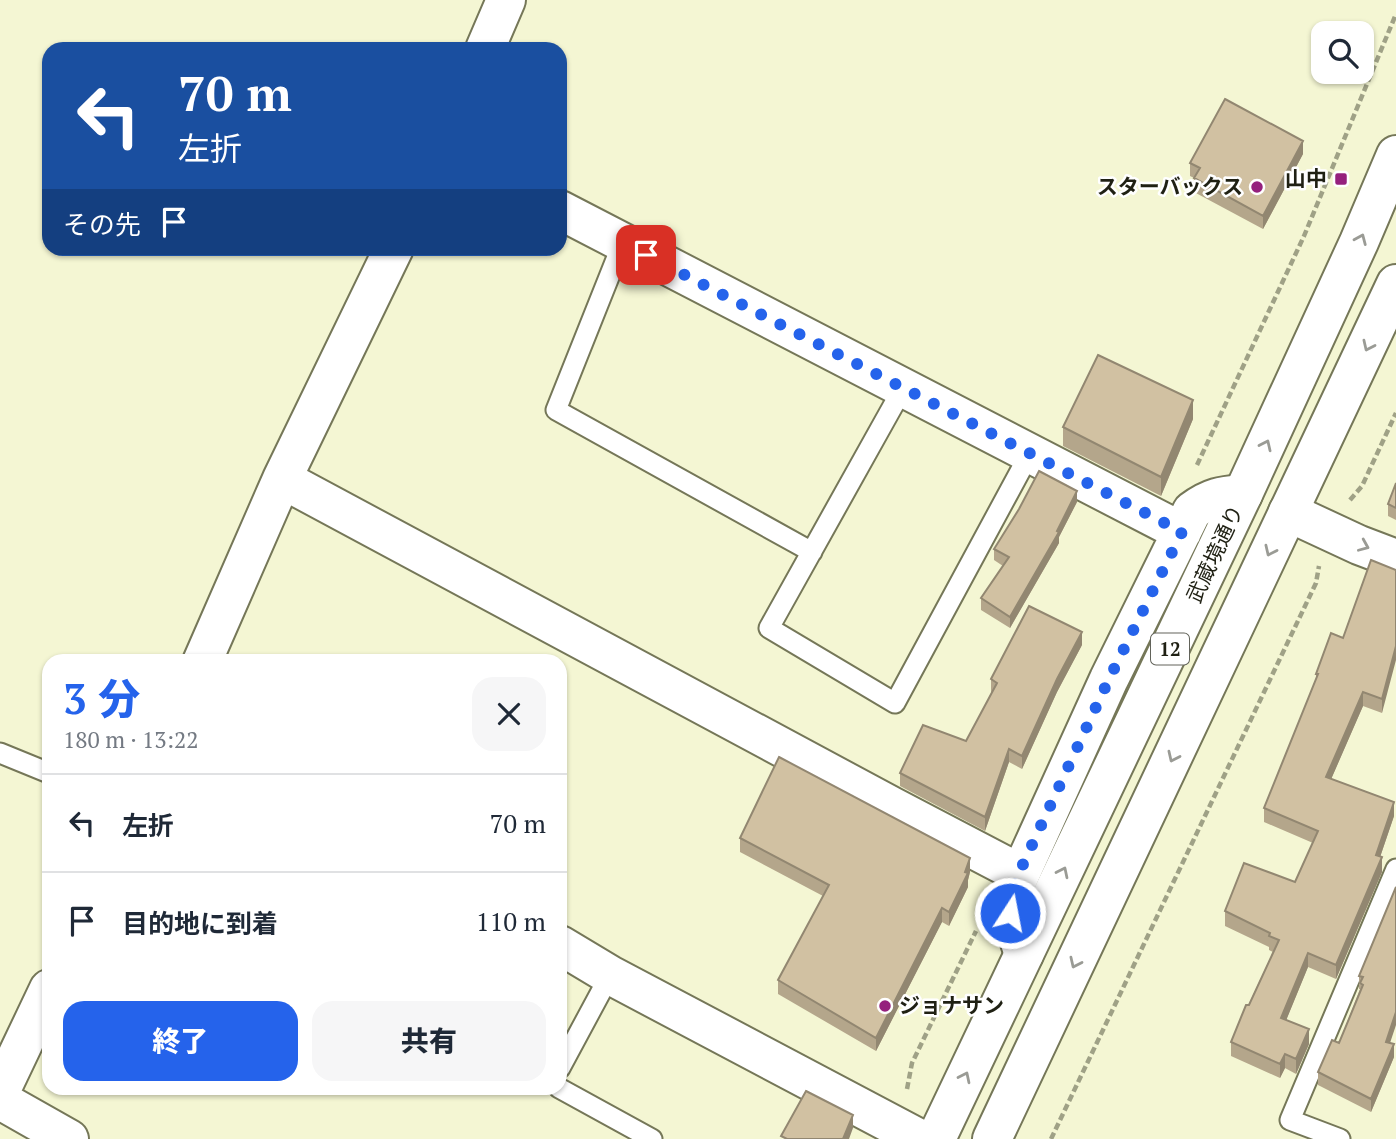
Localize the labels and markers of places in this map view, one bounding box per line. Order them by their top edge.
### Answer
place label: 山中 [1285,164,1327,192]
marker: 山中 [1333,171,1349,187]
place label: スターバックス [1097,172,1243,200]
marker: スターバックス [1249,179,1265,195]
pin [616,225,676,285]
place label: ジョナサン [899,991,1004,1019]
marker: ジョナサン [877,998,893,1014]

